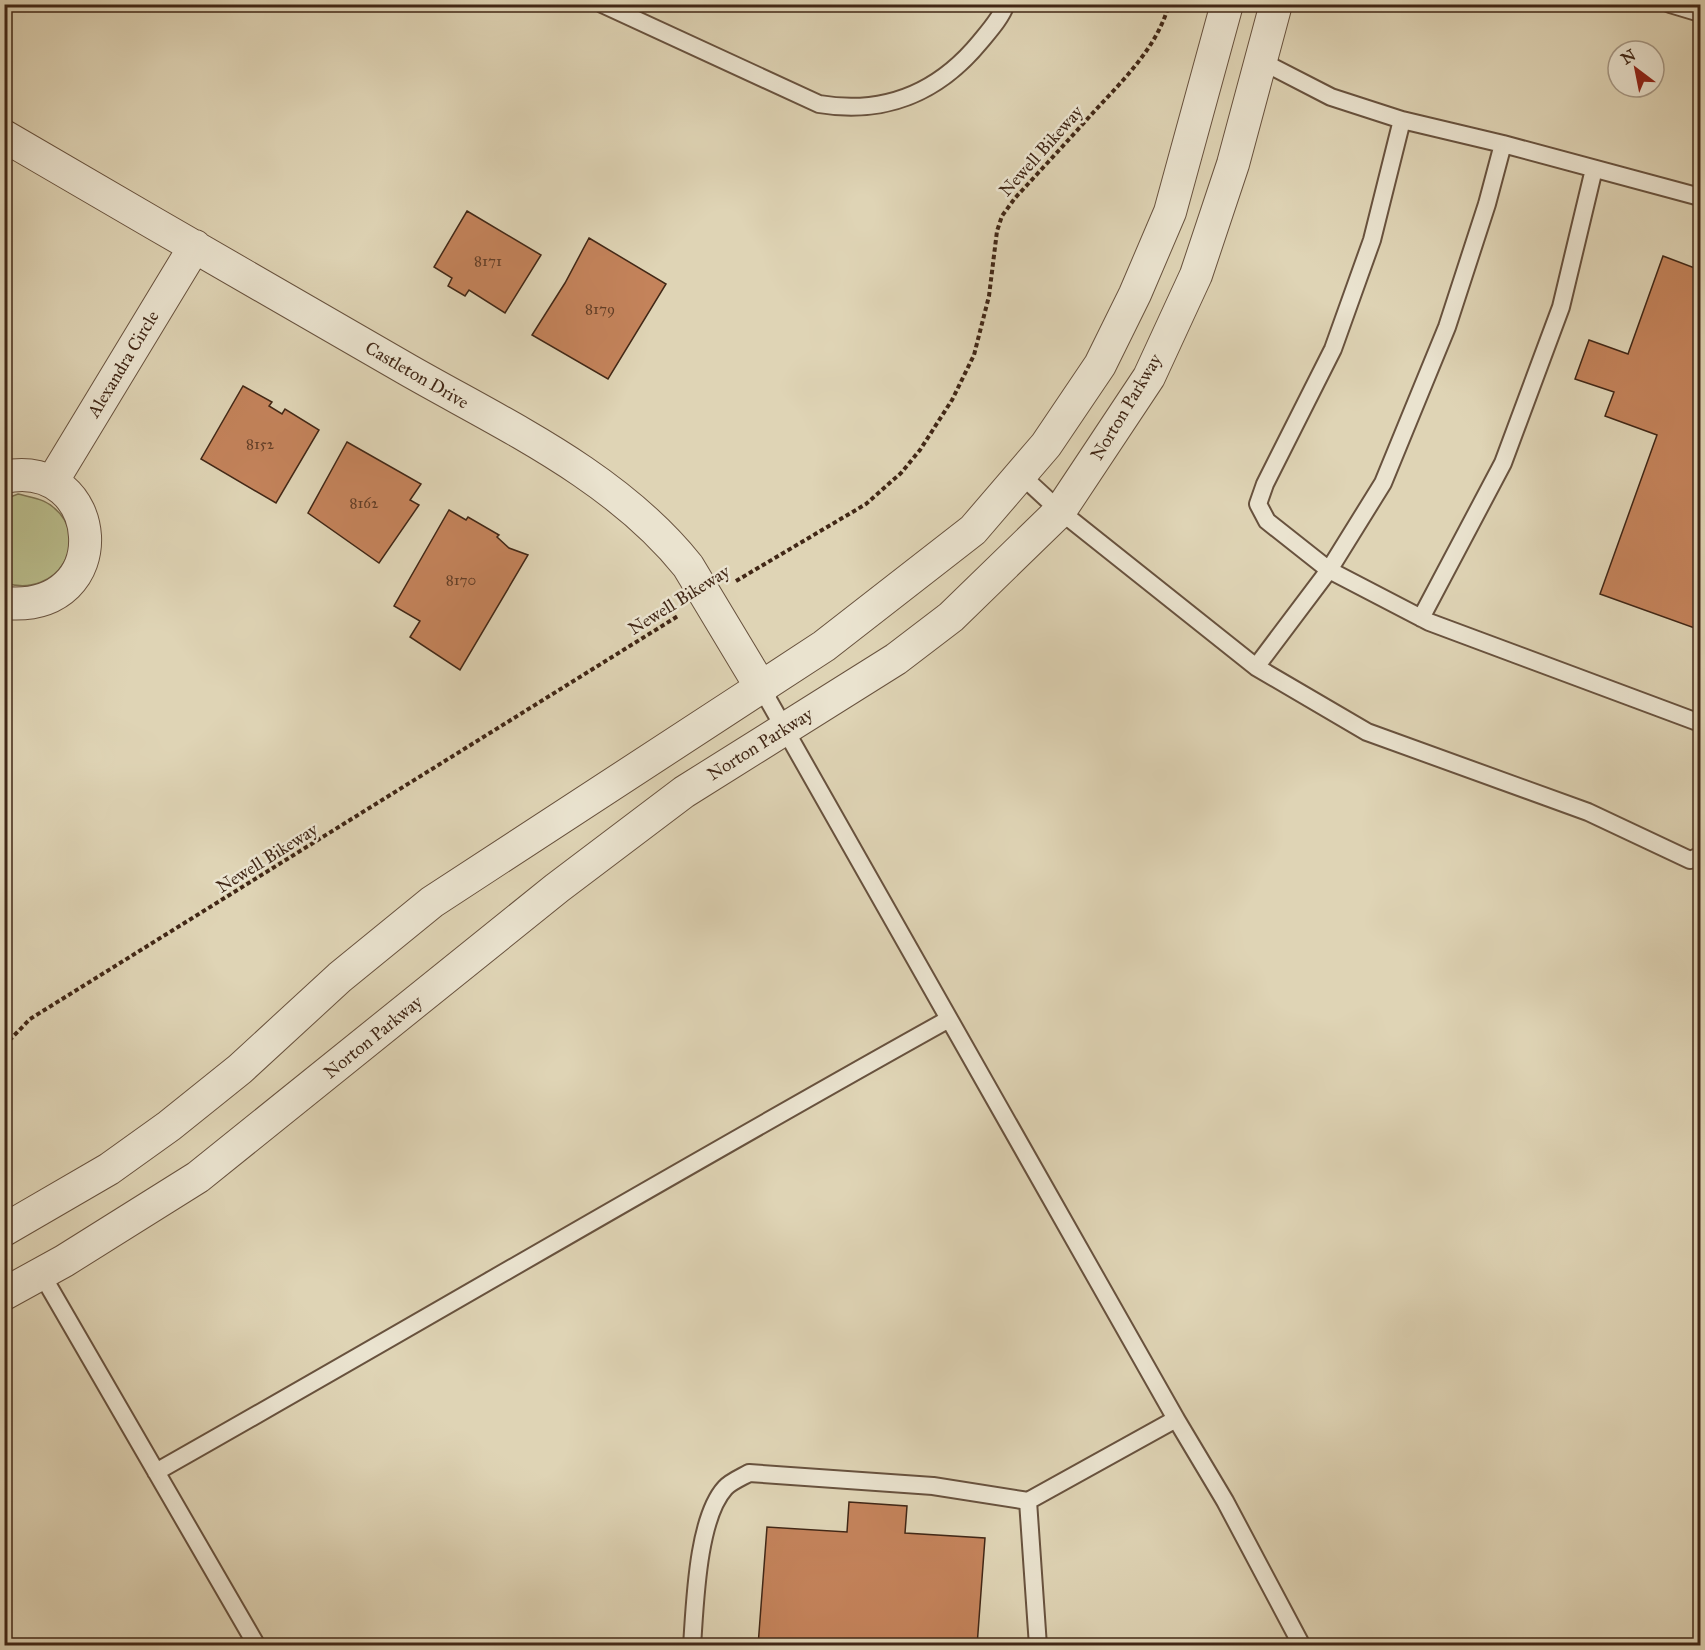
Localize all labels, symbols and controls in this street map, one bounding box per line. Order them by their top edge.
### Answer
north arrow [1606,39,1666,99]
text: N [1618,45,1639,68]
street label: Newell Bikeway [994,100,1088,201]
house number: 8171 [474,252,502,270]
house number: 8179 [585,300,615,318]
street label: Alexandra Circle [82,307,164,422]
street label: Castleton Drive [361,336,473,414]
street label: Norton Parkway [1086,349,1167,464]
house number: 8152 [246,435,275,453]
house number: 8162 [350,494,379,512]
street label: Newell Bikeway [624,560,734,640]
house number: 8170 [446,571,476,589]
street label: Norton Parkway [703,703,817,785]
street label: Newell Bikeway [212,818,322,898]
street label: Norton Parkway [319,990,427,1083]

